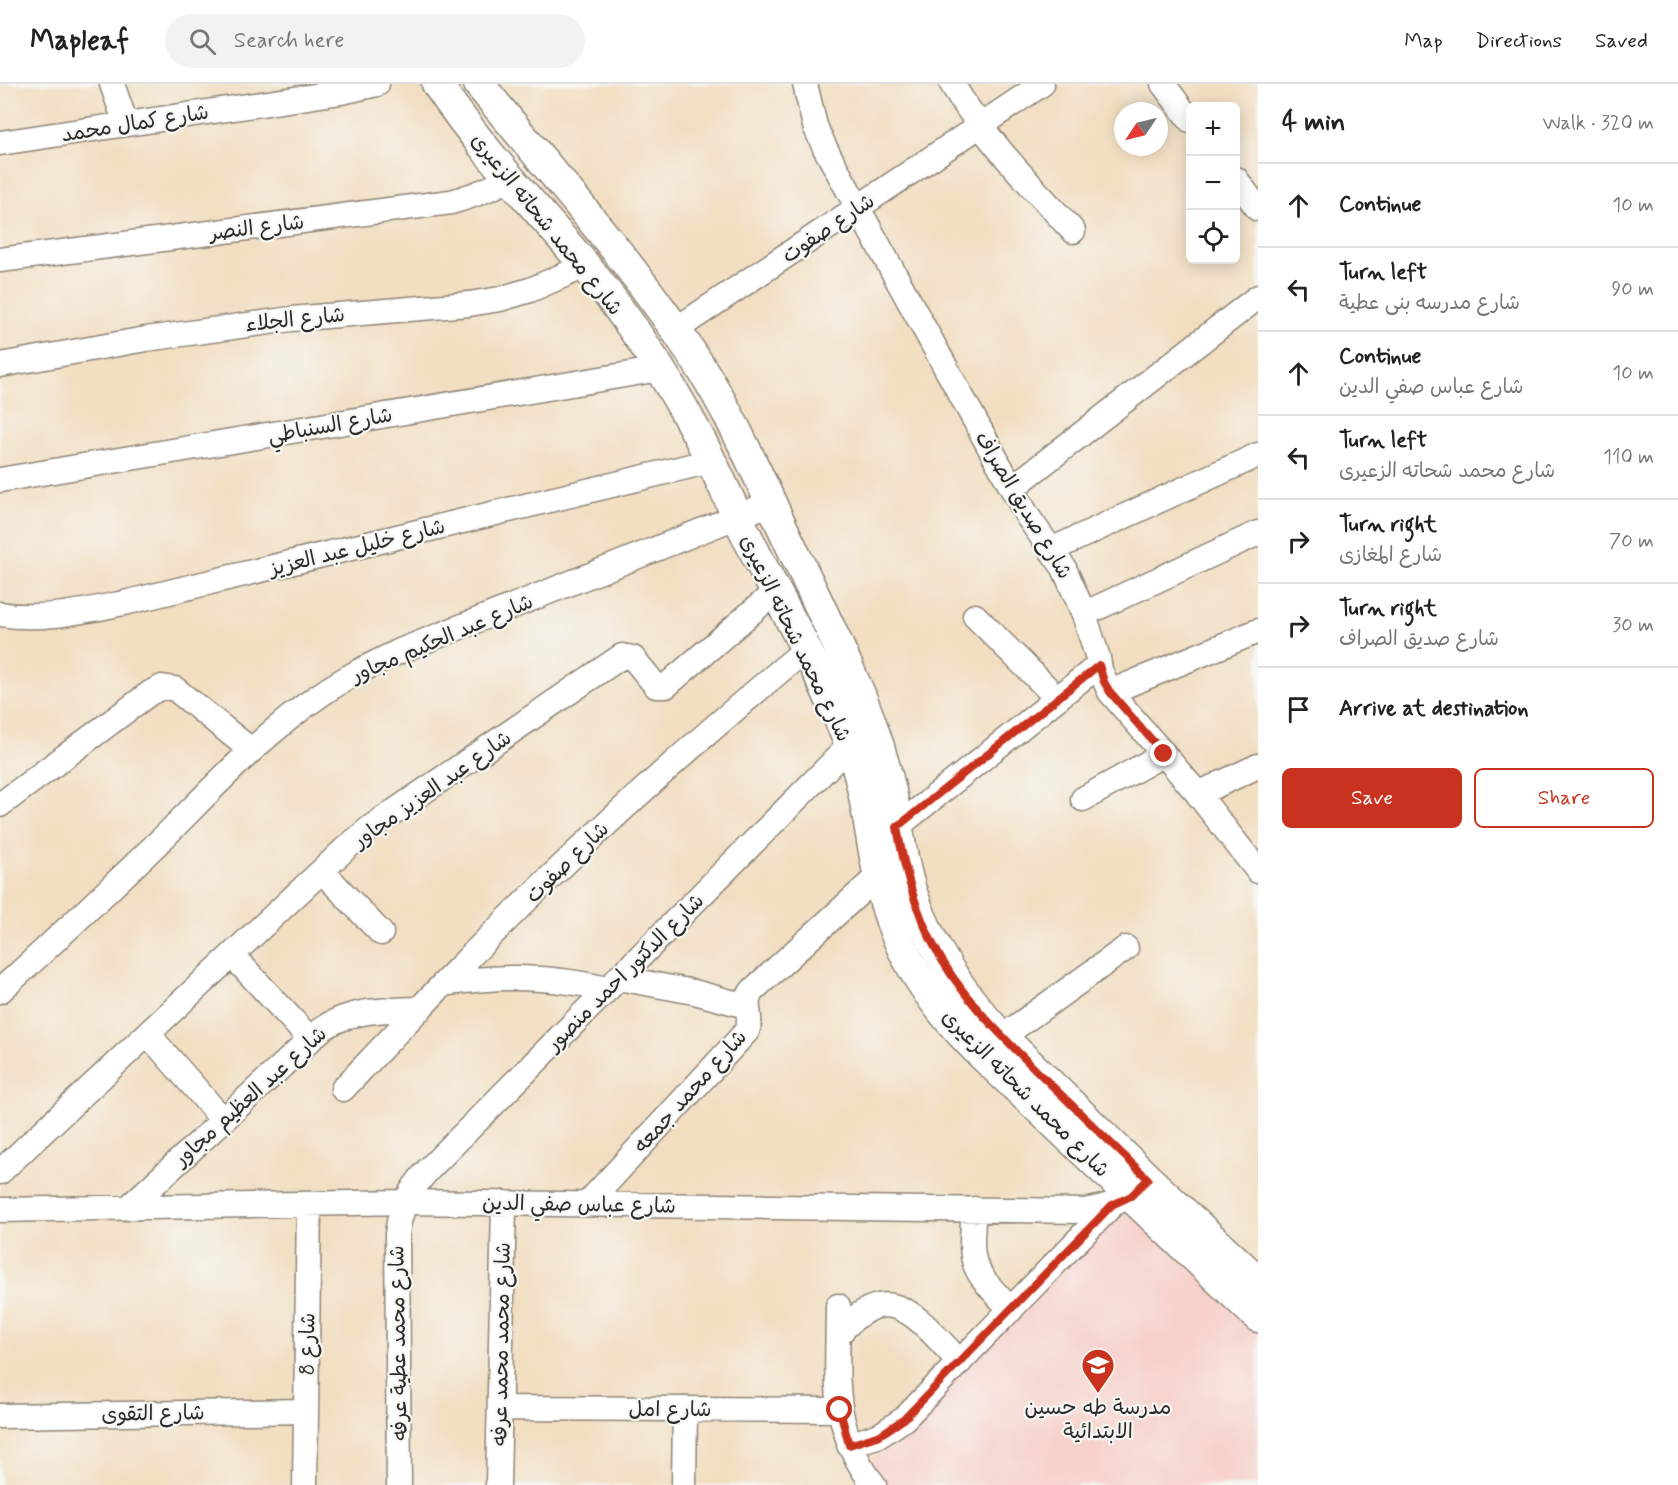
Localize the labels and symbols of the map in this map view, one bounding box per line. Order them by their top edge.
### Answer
street label: شارع كمال محمد [59,99,211,149]
north arrow [1114,102,1168,156]
street label: شارع محمد شحاته الزعيرى [464,128,629,322]
street label: شارع صفوت [777,188,880,270]
street label: شارع النصر [206,208,306,248]
street label: شارع الجلاء [244,301,346,339]
street label: شارع السنباطي [266,401,395,455]
street label: شارع صديق الصراف [968,426,1078,585]
street label: شارع خليل عبد العزيز [264,513,448,584]
street label: شارع محمد شحاته الزعيرى [733,530,857,747]
street label: شارع عبد الحكيم مجاور [345,588,538,692]
street label: شارع عبد العزيز مجاور [346,725,517,856]
route end [1150,740,1176,766]
street label: شارع صفوت [520,816,616,910]
street label: شارع الدكتور احمد منصور [539,888,711,1059]
street label: شارع محمد شحاته الزعيرى [935,1004,1115,1184]
street label: شارع عبد العظيم مجاور [167,1020,334,1175]
street label: شارع محمد جمعه [628,1024,754,1159]
street label: شارع عباس صفي الدين [482,1189,676,1225]
street label: شارع محمد محمد عرفه [486,1242,518,1446]
street label: شارع محمد عطية عرفه [383,1245,415,1441]
street label: شارع 8 [293,1312,323,1376]
school or university icon: مدرسة طه حسين الابتدائية [1080,1347,1116,1394]
place label: مدرسة طه حسين الابتدائية [1025,1394,1171,1446]
street label: شارع امل [628,1396,712,1424]
route start [826,1396,852,1422]
street label: شارع التقوى [101,1399,205,1429]

